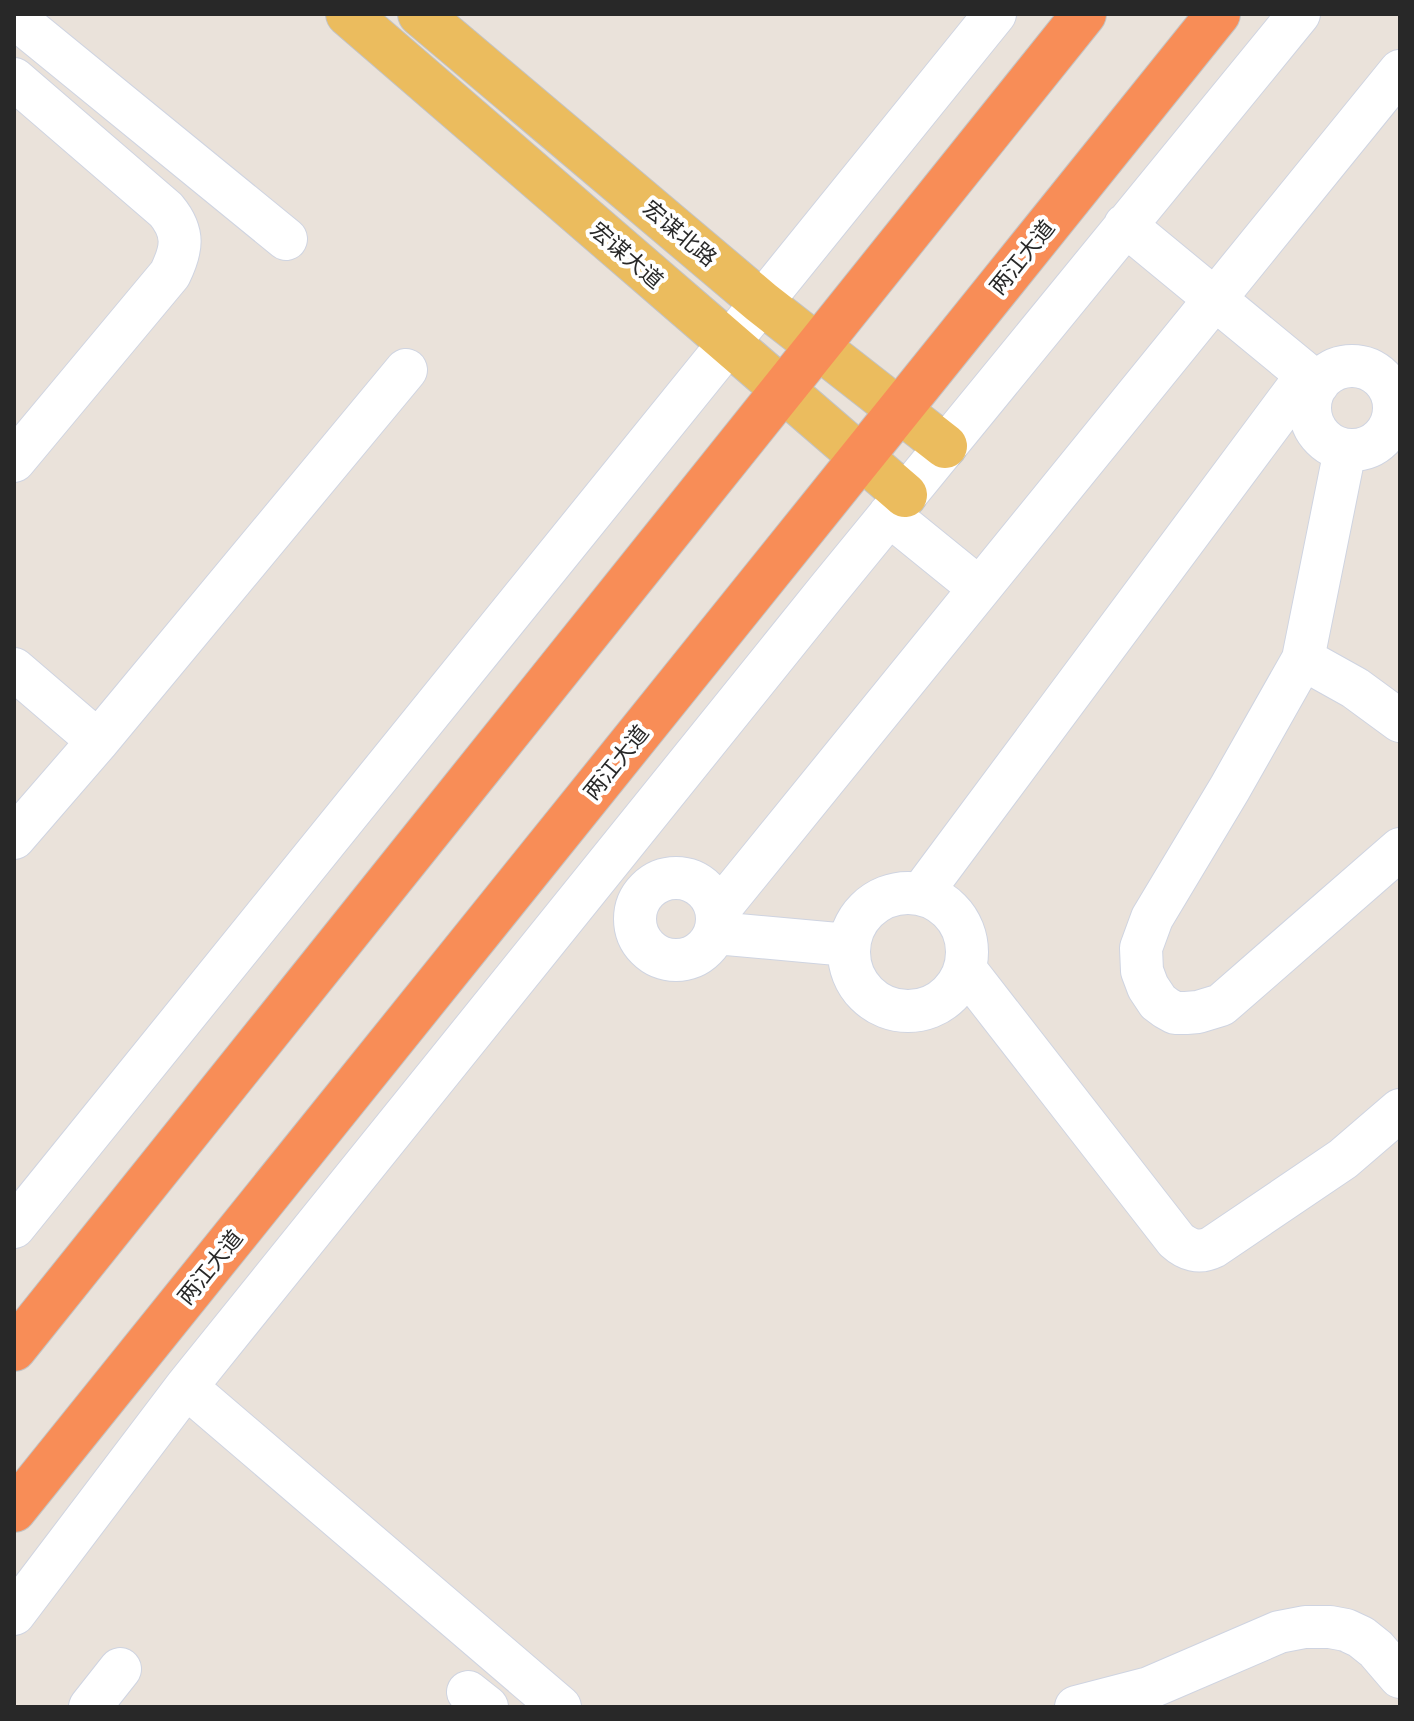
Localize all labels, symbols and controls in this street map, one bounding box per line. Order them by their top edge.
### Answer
street label: 宏谋北路 [638,196,721,271]
street label: 两江大道 [985,215,1060,299]
street label: 宏谋大道 [585,217,668,294]
street label: 两江大道 [579,720,654,804]
street label: 两江大道 [173,1225,248,1309]

